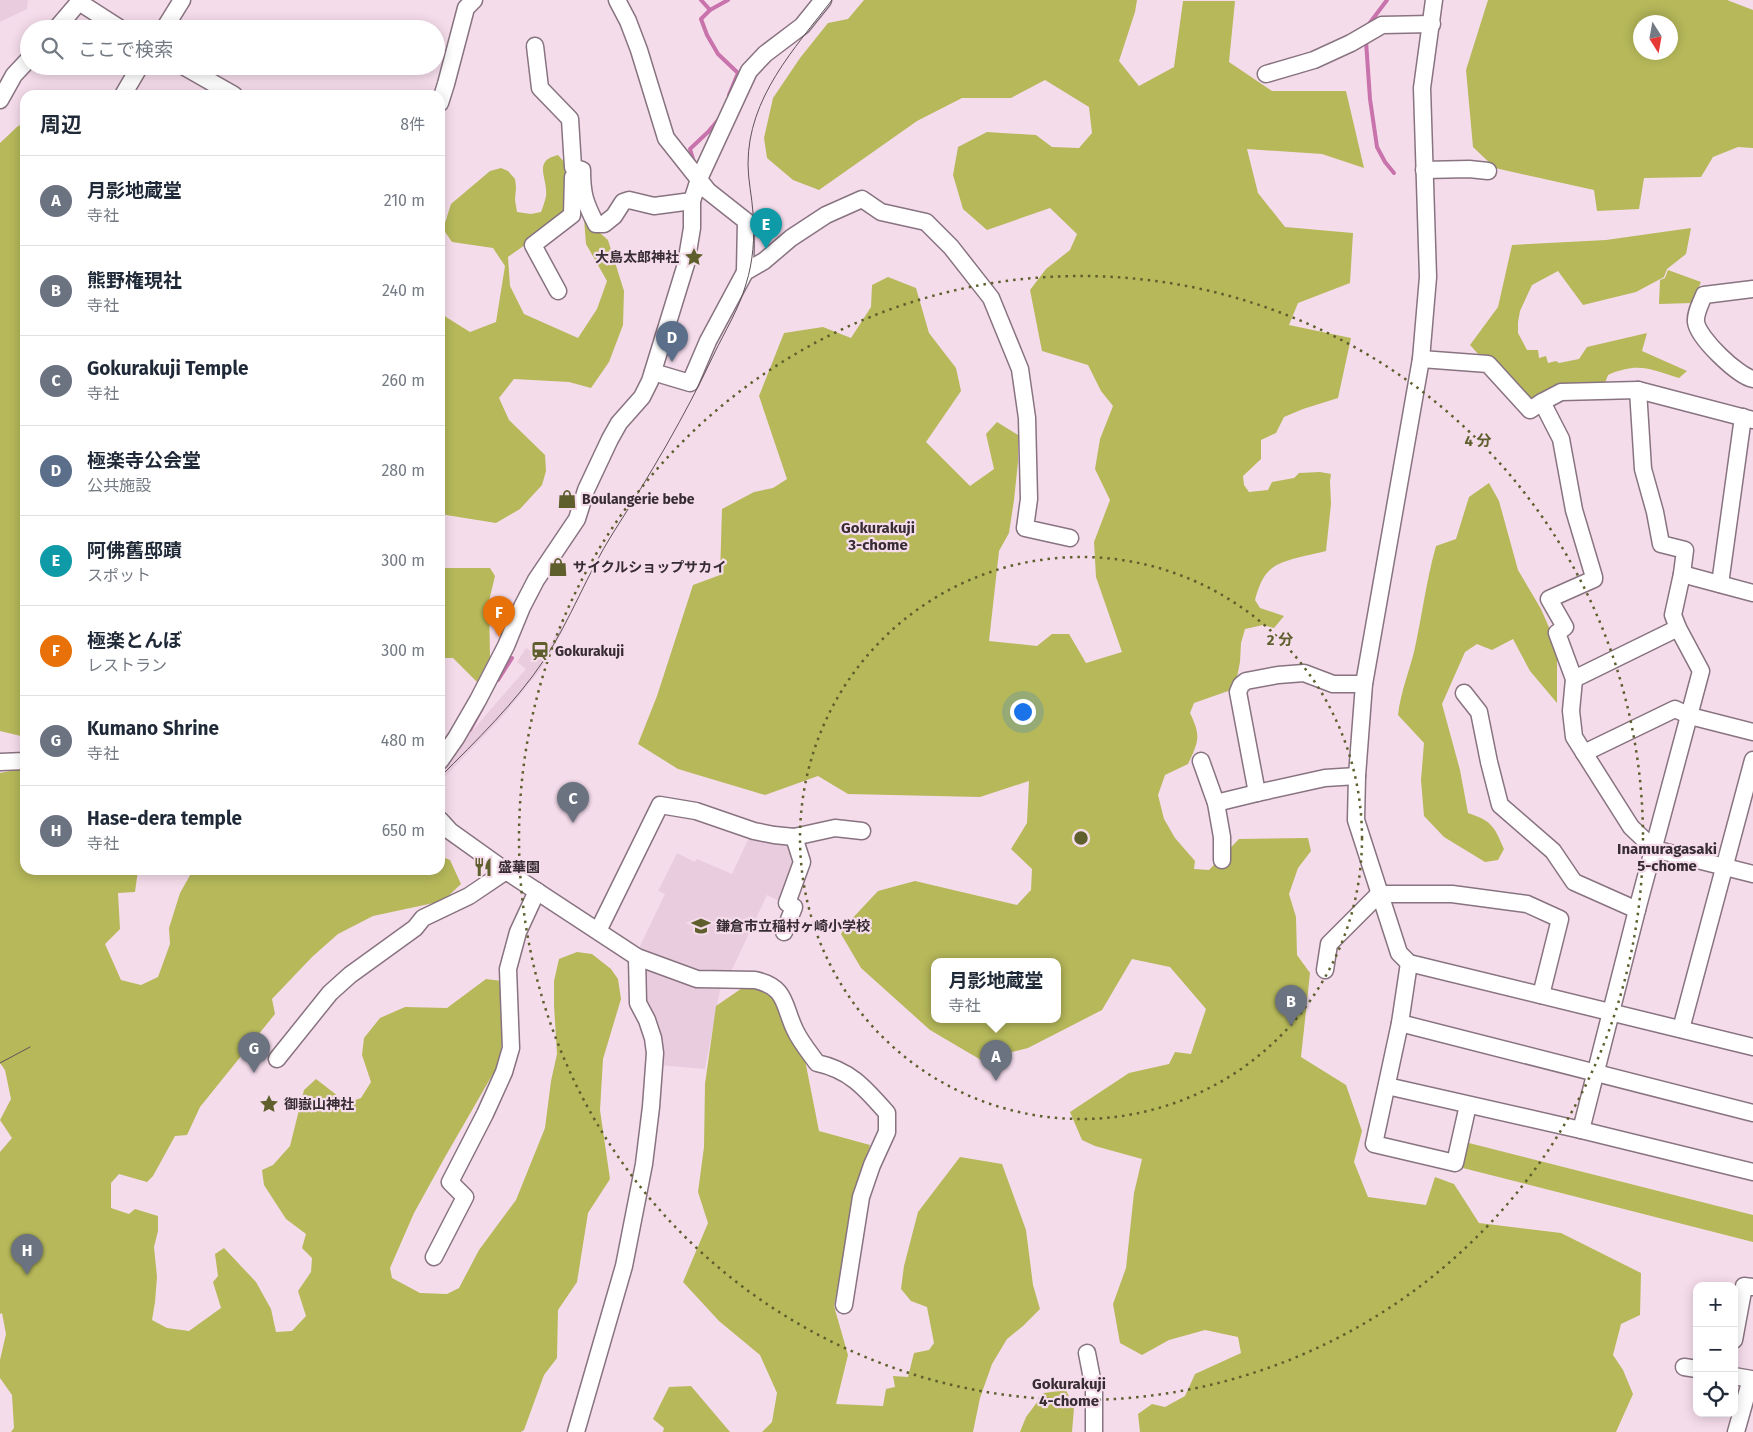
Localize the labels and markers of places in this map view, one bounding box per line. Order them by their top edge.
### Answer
pin: E [750,208,782,249]
place icon: 大島太郎神社 [683,246,705,268]
place label: 大島太郎神社 [595,249,679,266]
pin: D [656,321,688,362]
shop icon: Boulangerie bebe [556,488,578,510]
place label: Boulangerie bebe [582,491,695,508]
shop icon: サイクルショップサカイ [547,556,569,578]
place label: サイクルショップサカイ [573,559,726,576]
pin: F [483,596,515,637]
station icon: Gokurakuji [529,640,551,662]
place label: Gokurakuji [555,643,624,660]
pin: C [557,782,589,823]
centre of rings [1072,829,1090,847]
restaurant icon: 盛華園 [472,856,494,878]
place label: 盛華園 [498,859,540,876]
school or university icon: 鎌倉市立稲村ヶ崎小学校 [690,915,712,937]
place label: 鎌倉市立稲村ヶ崎小学校 [716,918,870,935]
pin: B [1275,985,1307,1026]
pin: G [238,1032,270,1073]
pin: A [980,1040,1012,1081]
place icon: 御嶽山神社 [258,1093,280,1115]
place label: 御嶽山神社 [284,1096,354,1113]
pin: H [11,1234,43,1275]

